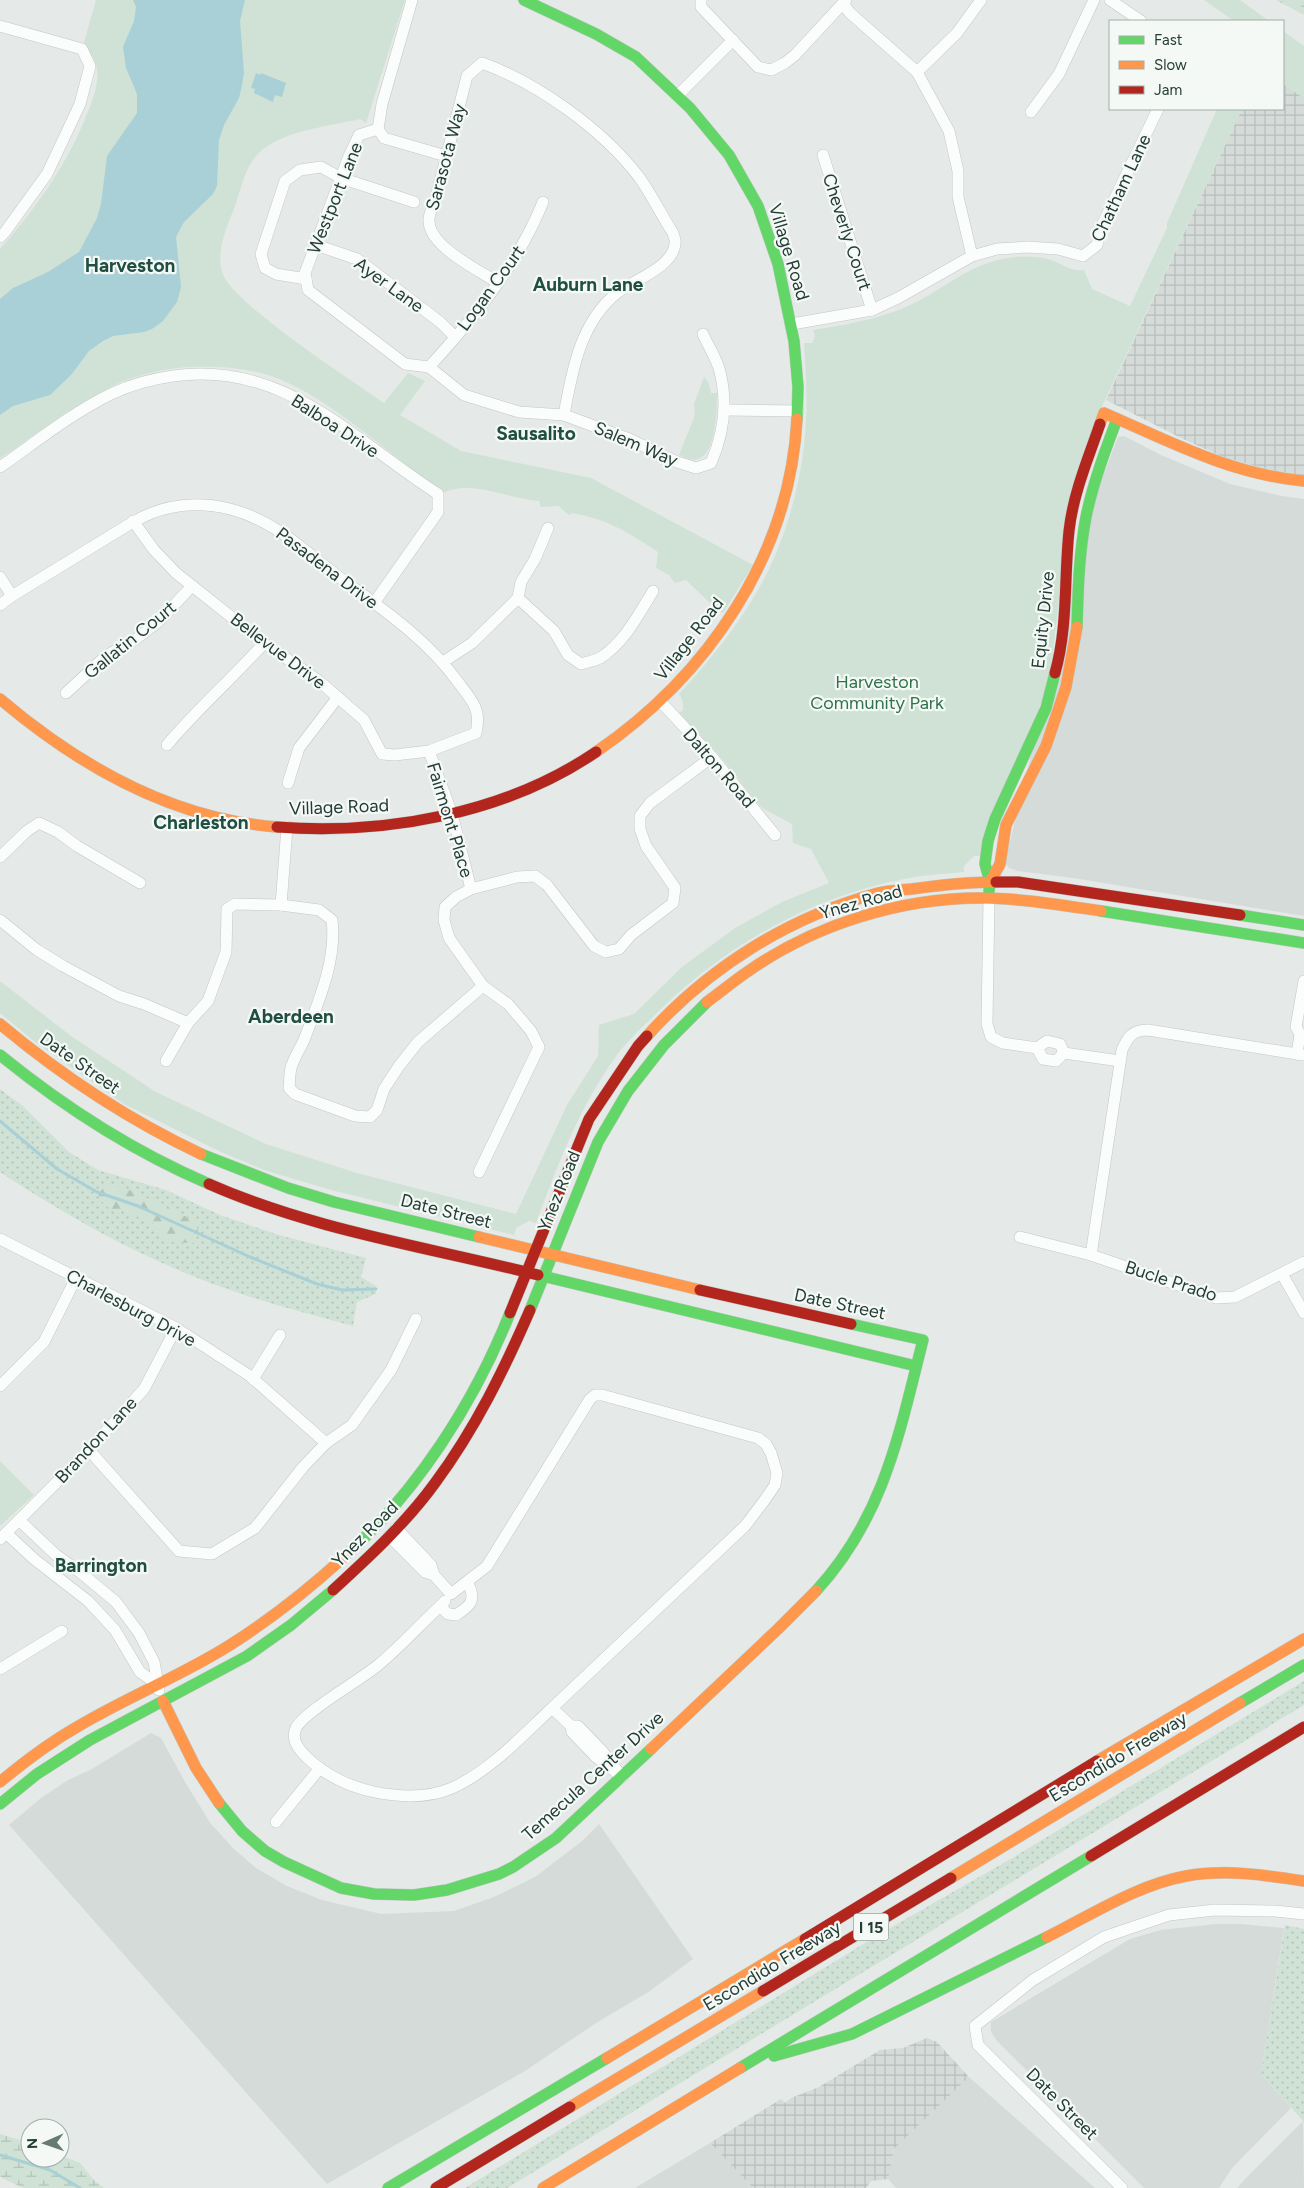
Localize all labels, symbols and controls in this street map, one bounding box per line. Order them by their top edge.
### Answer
legend [1109,20,1284,110]
text: Fast [1154,31,1183,49]
text: Slow [1154,56,1187,74]
text: Jam [1154,81,1182,99]
street label: Sarasota Way [421,101,471,213]
street label: Chatham Lane [1086,130,1156,245]
street label: Westport Lane [303,139,367,257]
street label: Cheverly Court [818,171,876,294]
street label: Village Road [764,201,814,303]
street label: Logan Court [453,241,530,335]
street label: Ayer Lane [350,253,428,318]
district label: Harveston [85,254,175,277]
district label: Auburn Lane [533,273,644,296]
street label: Balboa Drive [287,389,383,463]
street label: Salem Way [591,417,682,472]
district label: Sausalito [496,422,576,445]
street label: Pasadena Drive [271,522,383,614]
street label: Equity Drive [1027,570,1059,670]
street label: Village Road [650,593,728,685]
street label: Gallatin Court [80,596,181,684]
street label: Bellevue Drive [226,608,330,694]
park label: Harveston Community Park [810,671,944,714]
street label: Dalton Road [678,724,760,812]
street label: Fairmont Place [422,760,478,880]
street label: Village Road [289,794,389,820]
district label: Charleston [153,811,249,834]
street label: Ynez Road [817,880,905,924]
district label: Aberdeen [248,1005,334,1028]
street label: Date Street [36,1027,125,1099]
street label: Ynez Road [533,1147,585,1235]
street label: Date Street [398,1189,494,1233]
street label: Bucle Prado [1122,1256,1220,1306]
street label: Charlesburg Drive [62,1265,200,1352]
street label: Date Street [792,1284,888,1324]
street label: Brandon Lane [50,1392,142,1488]
street label: Ynez Road [327,1496,403,1572]
district label: Barrington [55,1554,147,1577]
street label: Temecula Center Drive [518,1707,668,1845]
street label: Escondido Freeway [1045,1707,1191,1807]
road number: I 15 [854,1914,888,1940]
street label: Escondido Freeway [699,1916,845,2016]
street label: Date Street [1021,2063,1103,2145]
north arrow [20,2118,70,2168]
text: N [24,2138,41,2149]

